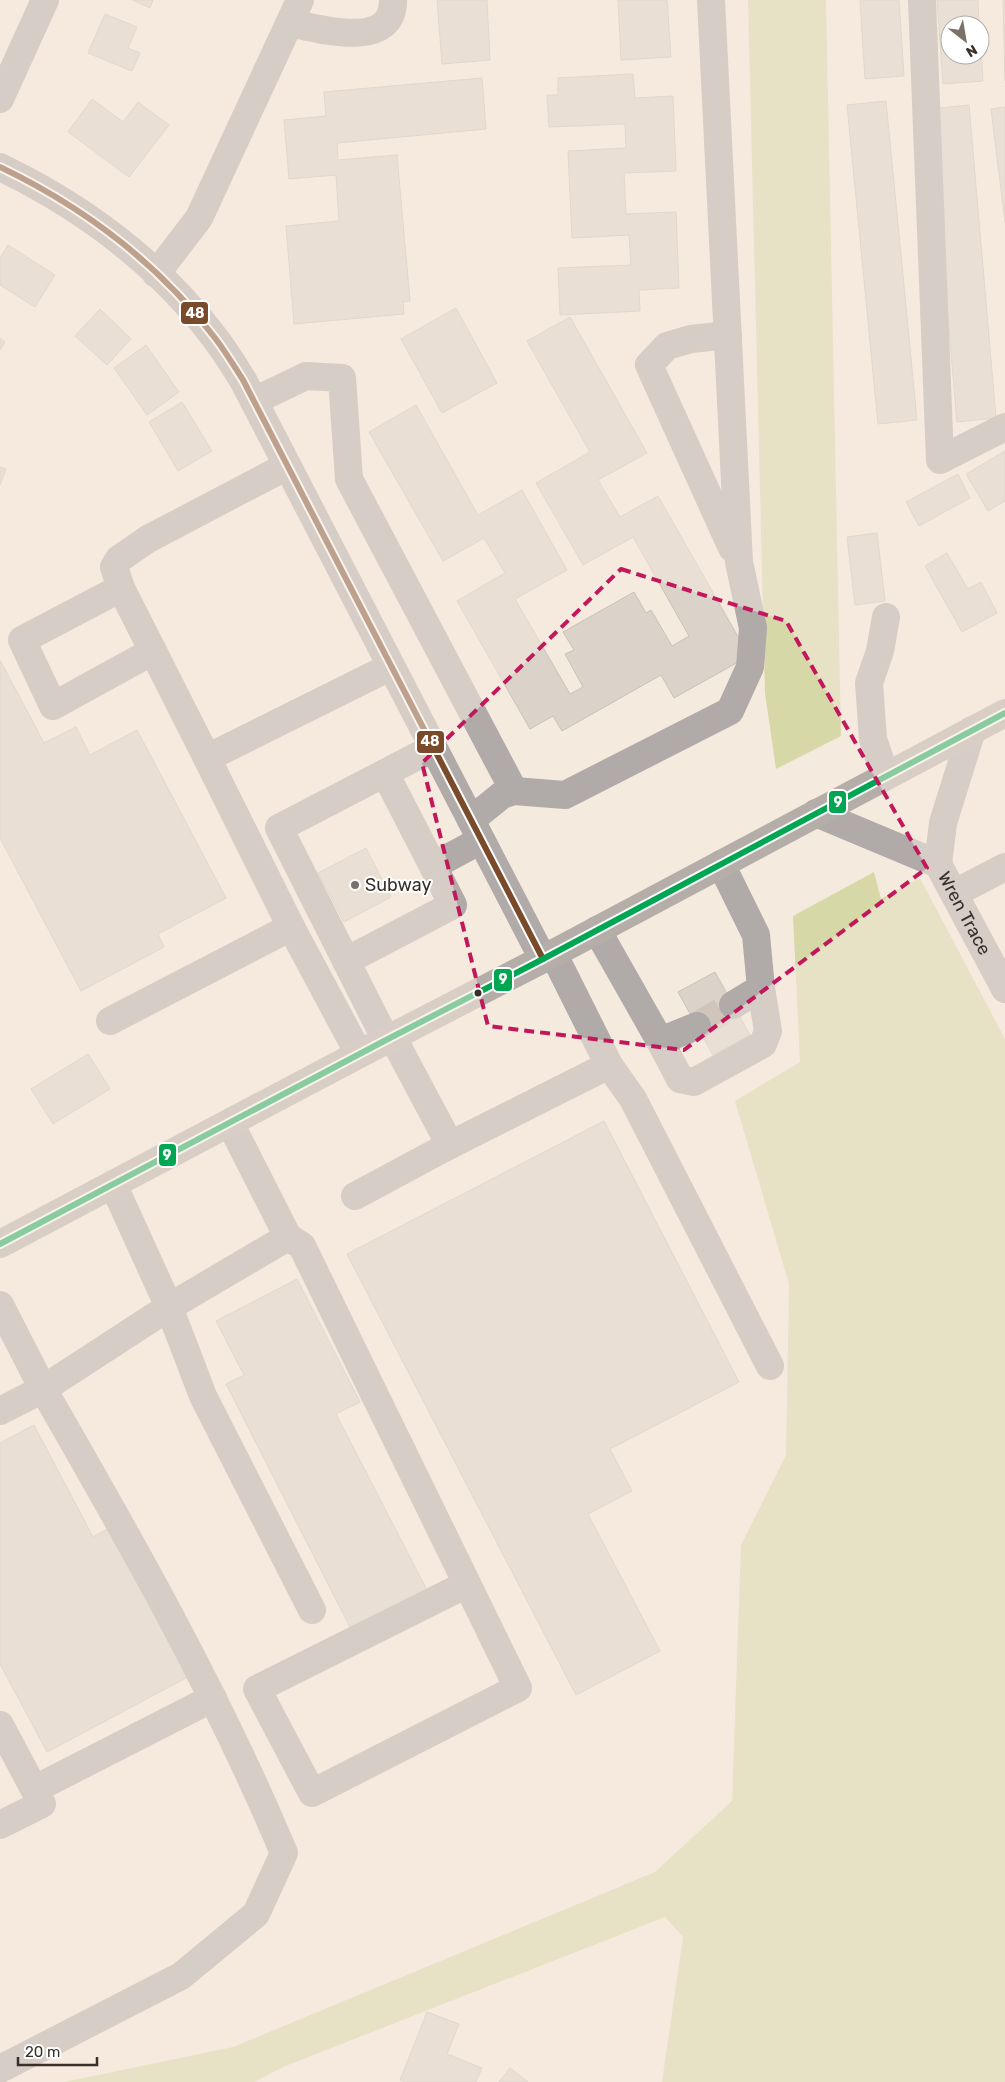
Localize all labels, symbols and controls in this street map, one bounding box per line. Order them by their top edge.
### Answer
north arrow [940,15,990,65]
text: N [963,41,980,61]
line badge: 48 [180,301,209,325]
text: 48 [185,305,205,322]
line badge: 48 [416,730,445,754]
text: 48 [420,733,440,750]
line badge: 9 [828,790,847,814]
text: 9 [834,794,843,811]
street label: Wren Trace [933,868,996,959]
place label: Subway [365,874,431,896]
marker: Subway [349,879,361,891]
line badge: 9 [493,968,513,992]
text: 9 [499,971,508,988]
unlabelled marker [473,988,483,998]
line badge: 9 [158,1143,177,1167]
text: 9 [163,1147,172,1164]
scale bar [18,2034,96,2066]
text: 20 m [25,2043,60,2061]

